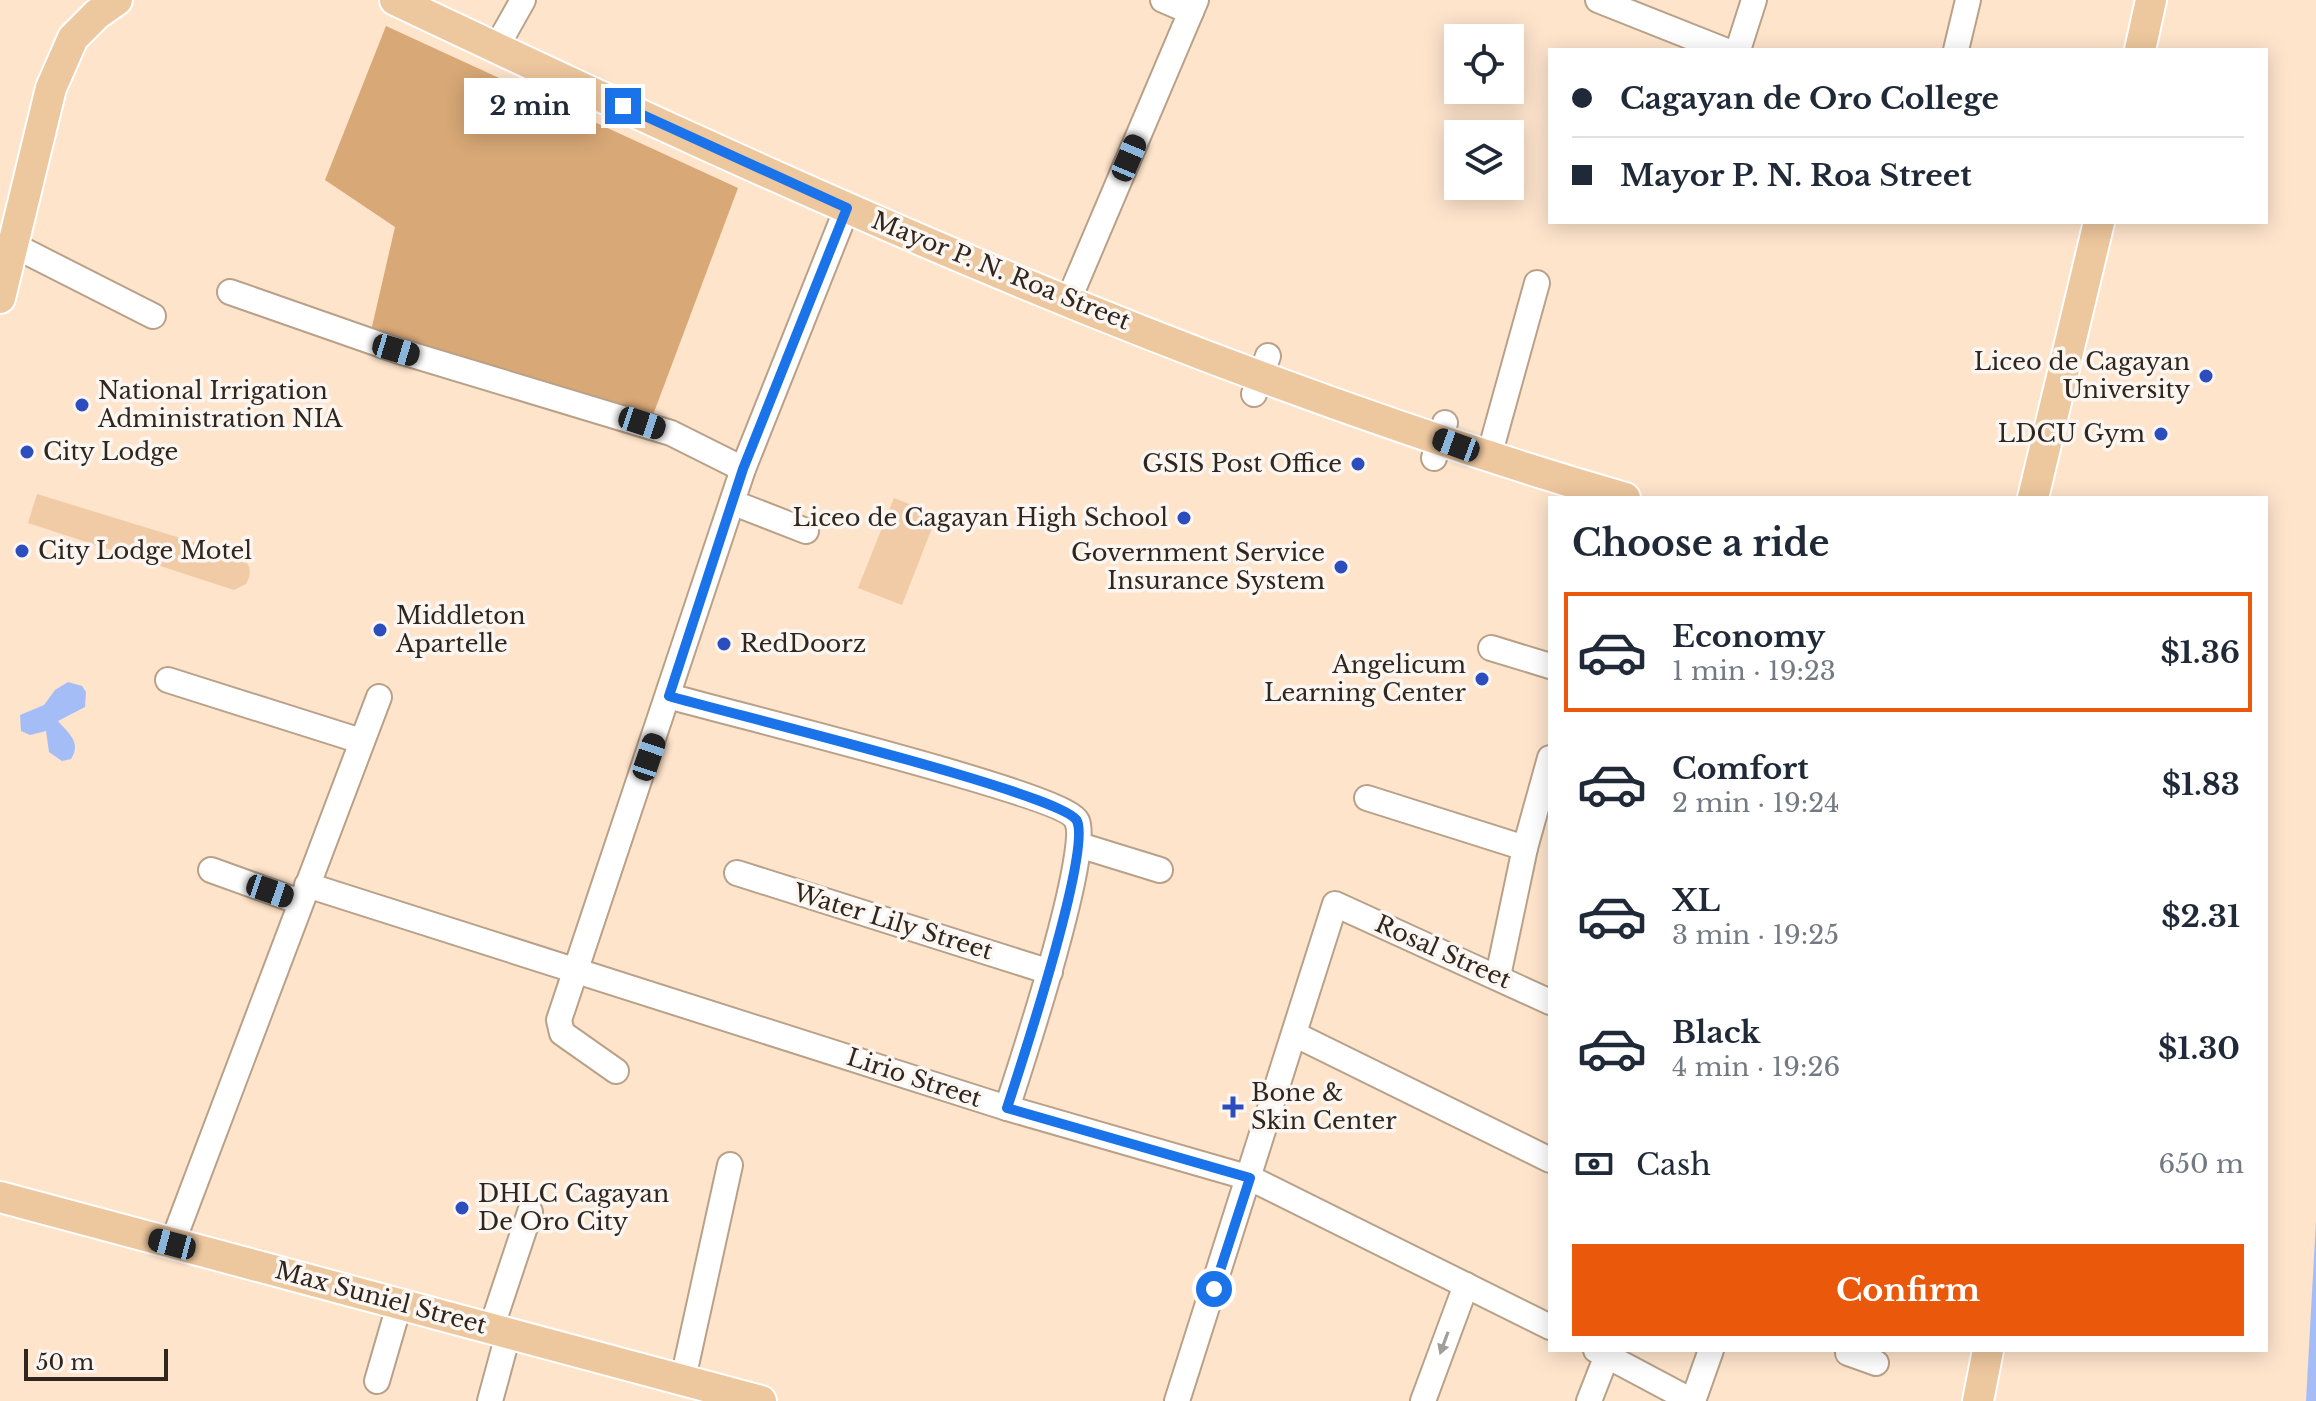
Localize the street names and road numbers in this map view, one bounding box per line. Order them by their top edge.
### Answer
street label: Mayor P. N. Roa Street [868,205,1135,336]
street label: Water Lily Street [789,877,996,966]
street label: Rosal Street [1371,909,1516,994]
street label: Lirio Street [843,1042,985,1113]
street label: Max Suniel Street [272,1255,490,1340]

